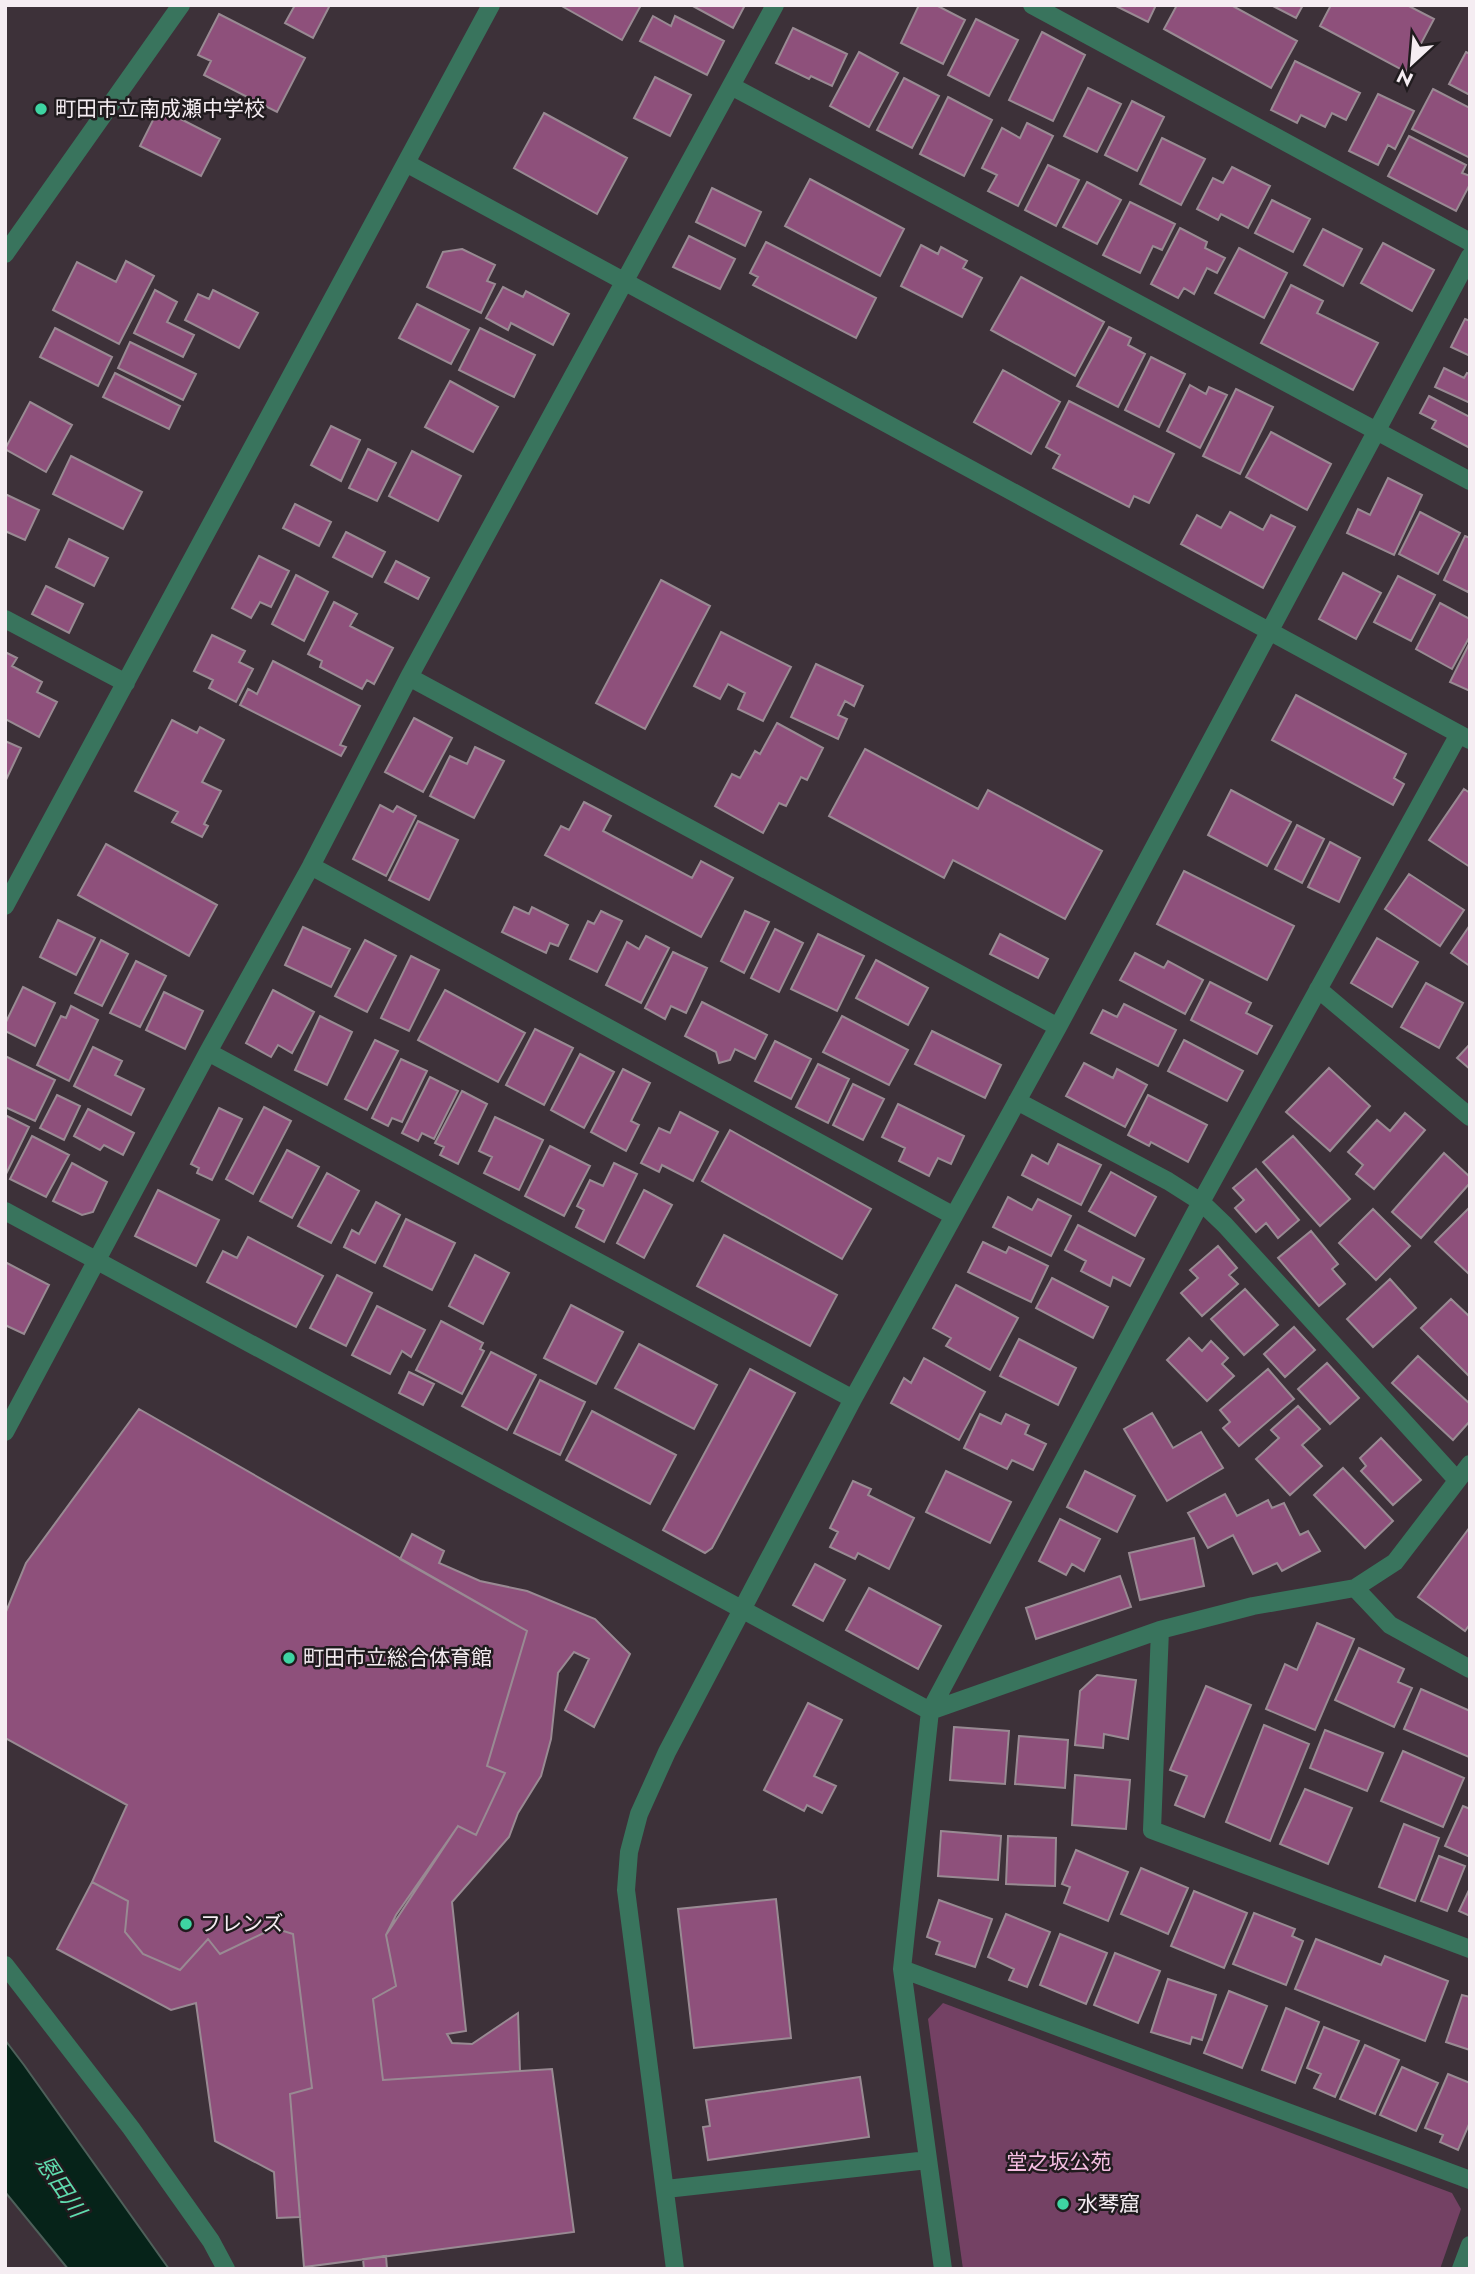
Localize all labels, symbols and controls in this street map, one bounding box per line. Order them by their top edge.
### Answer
north arrow [1377,28,1447,98]
text: N [1392,62,1417,93]
place label: 町田市立南成瀬中学校 [55,94,265,124]
marker: 町田市立南成瀬中学校 [33,101,49,117]
place label: 町田市立総合体育館 [303,1643,492,1673]
marker: 町田市立総合体育館 [281,1650,297,1666]
place label: フレンズ [200,1909,284,1939]
marker: フレンズ [178,1916,194,1932]
park label: 堂之坂公苑 [1007,2147,1112,2177]
water label: 恩田川 [28,2148,96,2227]
place label: 水琴窟 [1077,2189,1140,2219]
marker: 水琴窟 [1055,2196,1071,2212]

